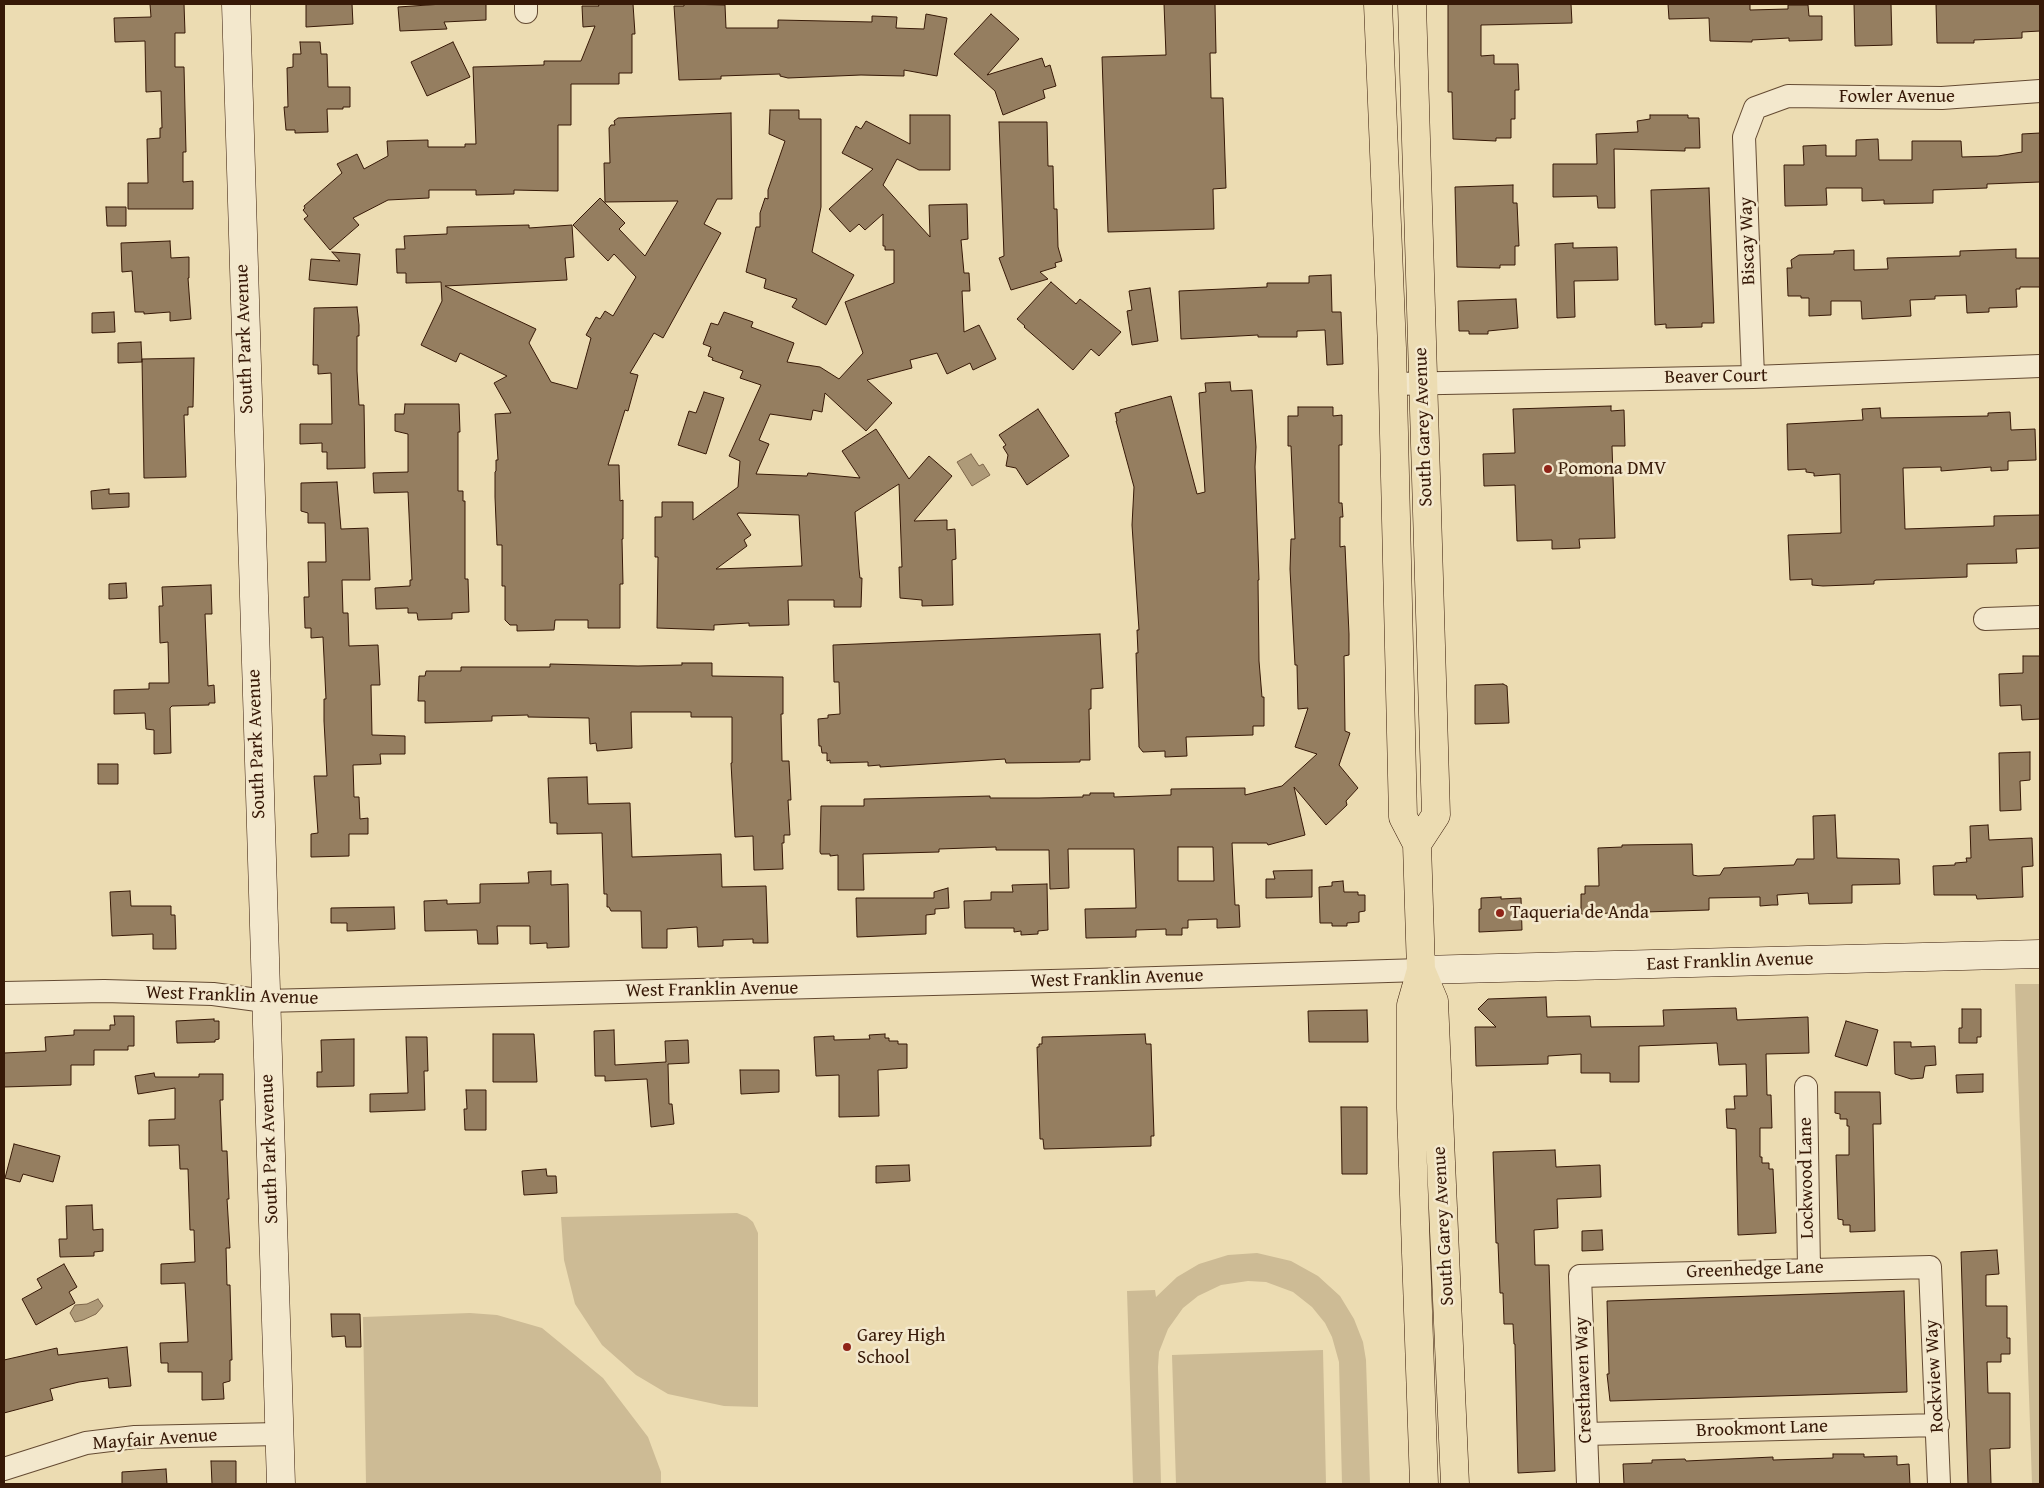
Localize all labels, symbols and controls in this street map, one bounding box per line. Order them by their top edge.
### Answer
street label: Fowler Avenue [1839,86,1955,108]
street label: Biscay Way [1735,196,1761,286]
street label: South Park Avenue [231,264,259,414]
street label: South Garey Avenue [1410,347,1438,507]
street label: Beaver Court [1664,365,1768,389]
place label: Pomona DMV [1558,458,1667,480]
marker: Pomona DMV [1542,463,1554,475]
street label: South Park Avenue [243,669,271,819]
place label: Taqueria de Anda [1510,902,1649,924]
marker: Taqueria de Anda [1494,907,1506,919]
street label: East Franklin Avenue [1646,948,1814,976]
street label: West Franklin Avenue [1030,965,1204,993]
street label: West Franklin Avenue [625,977,799,1003]
street label: West Franklin Avenue [145,982,319,1010]
street label: South Park Avenue [256,1074,284,1224]
street label: Lockwood Lane [1795,1117,1819,1239]
street label: South Garey Avenue [1428,1146,1460,1306]
street label: Greenhedge Lane [1686,1256,1824,1284]
street label: Cresthaven Way [1570,1316,1598,1444]
street label: Rockview Way [1921,1319,1949,1433]
place label: Garey High School [857,1325,945,1369]
marker: Garey High School [841,1341,853,1353]
street label: Brookmont Lane [1696,1415,1828,1443]
street label: Mayfair Avenue [92,1424,218,1456]

